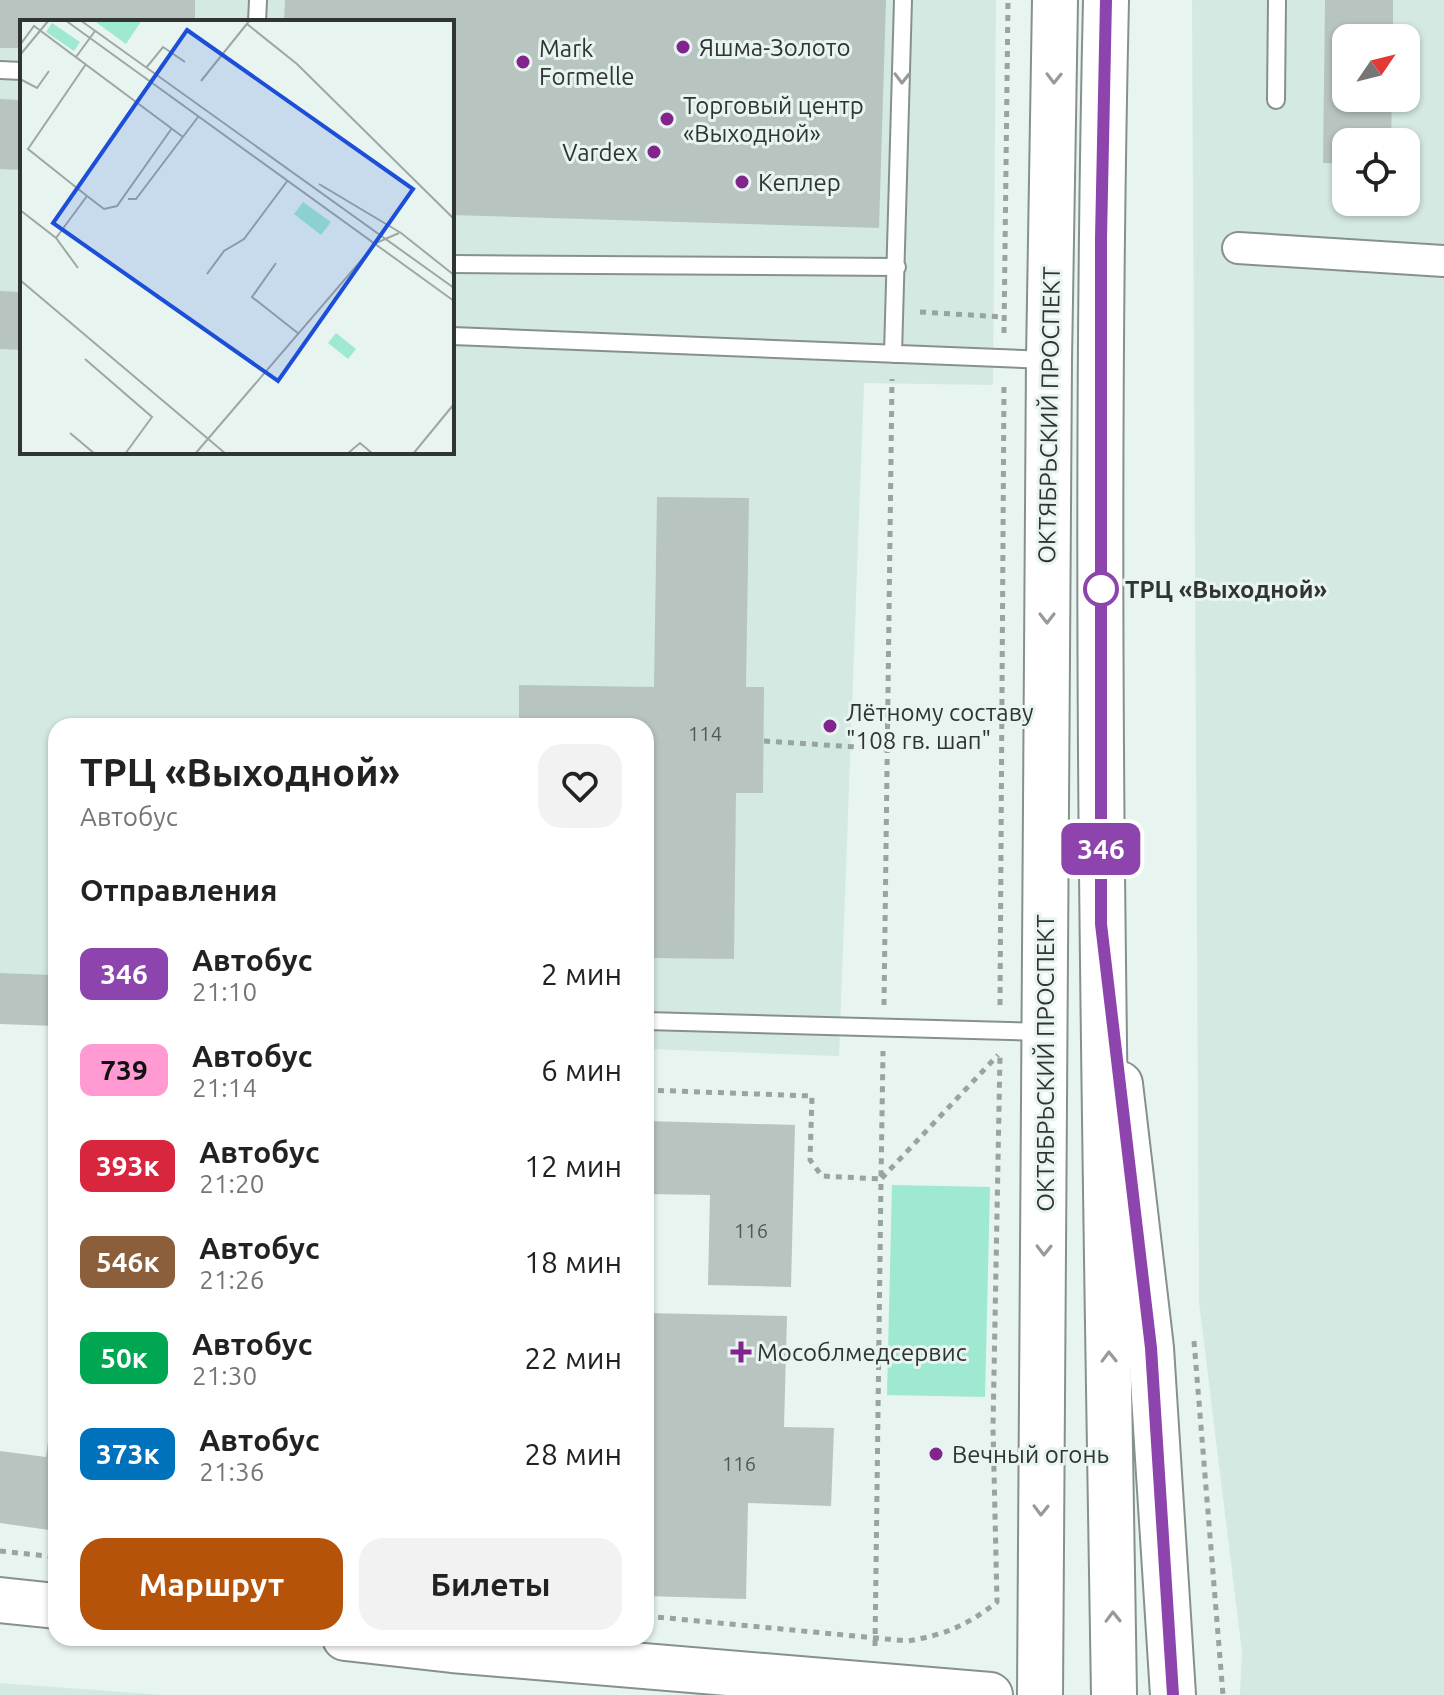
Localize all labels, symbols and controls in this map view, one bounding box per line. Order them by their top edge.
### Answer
inset map [20,20,454,454]
north arrow [1332,24,1420,112]
map controls [1332,24,1420,216]
place label: Яшма-Золото [699,34,850,61]
place label: Mark Formelle [539,35,635,90]
marker: Яшма-Золото [674,38,692,56]
marker: Mark Formelle [514,53,532,71]
one-way arrow [893,72,910,85]
one-way arrow [1045,72,1063,85]
place label: Торговый центр «Выходной» [683,92,864,147]
marker: Торговый центр «Выходной» [658,110,676,128]
button: locate [1332,128,1420,216]
place label: Vardex [562,139,638,166]
marker: Vardex [645,143,663,161]
place label: Кеплер [758,169,841,196]
marker: Кеплер [733,173,751,191]
street label: ОКТЯБРЬСКИЙ ПРОСПЕКТ [1032,266,1065,564]
marker: ТРЦ «Выходной» [1084,572,1118,606]
place label: ТРЦ «Выходной» [1125,576,1327,603]
one-way arrow [1039,612,1056,625]
place label: Лётному составу "108 гв. шап" [846,699,1034,754]
marker: Лётному составу "108 гв. шап" [821,717,839,735]
house number: 114 [688,722,722,745]
button: heart [538,744,622,828]
text: ТРЦ «Выходной» [80,751,400,793]
text: Автобус [80,802,178,831]
line badge: 346 [1055,823,1147,875]
text: 346 [1077,833,1125,864]
text: Отправления [80,873,277,907]
street label: ОКТЯБРЬСКИЙ ПРОСПЕКТ [1031,914,1059,1212]
text: Автобус [192,943,312,977]
text: 2 мин [541,957,622,991]
text: 346 [100,958,148,989]
text: 21:10 [192,977,257,1006]
text: Автобус [192,1039,312,1073]
text: 6 мин [541,1053,622,1087]
text: 739 [100,1054,148,1085]
text: 21:14 [192,1073,257,1102]
text: Автобус [199,1135,320,1169]
text: 12 мин [524,1149,622,1183]
text: 393к [96,1150,159,1181]
text: 21:20 [199,1169,264,1198]
house number: 116 [734,1219,768,1242]
text: Автобус [199,1231,320,1265]
one-way arrow [1035,1244,1053,1257]
text: 18 мин [524,1245,622,1279]
text: 546к [96,1246,159,1277]
text: 21:26 [199,1265,264,1294]
text: Автобус [192,1327,312,1361]
place label: Мособлмедсервис [757,1339,967,1366]
text: 22 мин [524,1341,622,1375]
text: 50к [100,1342,148,1373]
marker: Мособлмедсервис [732,1343,750,1361]
one-way arrow [1100,1350,1117,1363]
text: 21:30 [192,1361,257,1390]
text: Автобус [199,1423,320,1457]
text: 28 мин [524,1437,622,1471]
text: 373к [96,1438,159,1469]
place label: Вечный огонь [952,1441,1109,1468]
marker: Вечный огонь [927,1445,945,1463]
house number: 116 [722,1452,756,1475]
text: 21:36 [199,1457,264,1486]
one-way arrow [1032,1504,1050,1517]
button: Маршрут [80,1538,343,1630]
button: Билеты [359,1538,622,1630]
one-way arrow [1104,1610,1122,1623]

